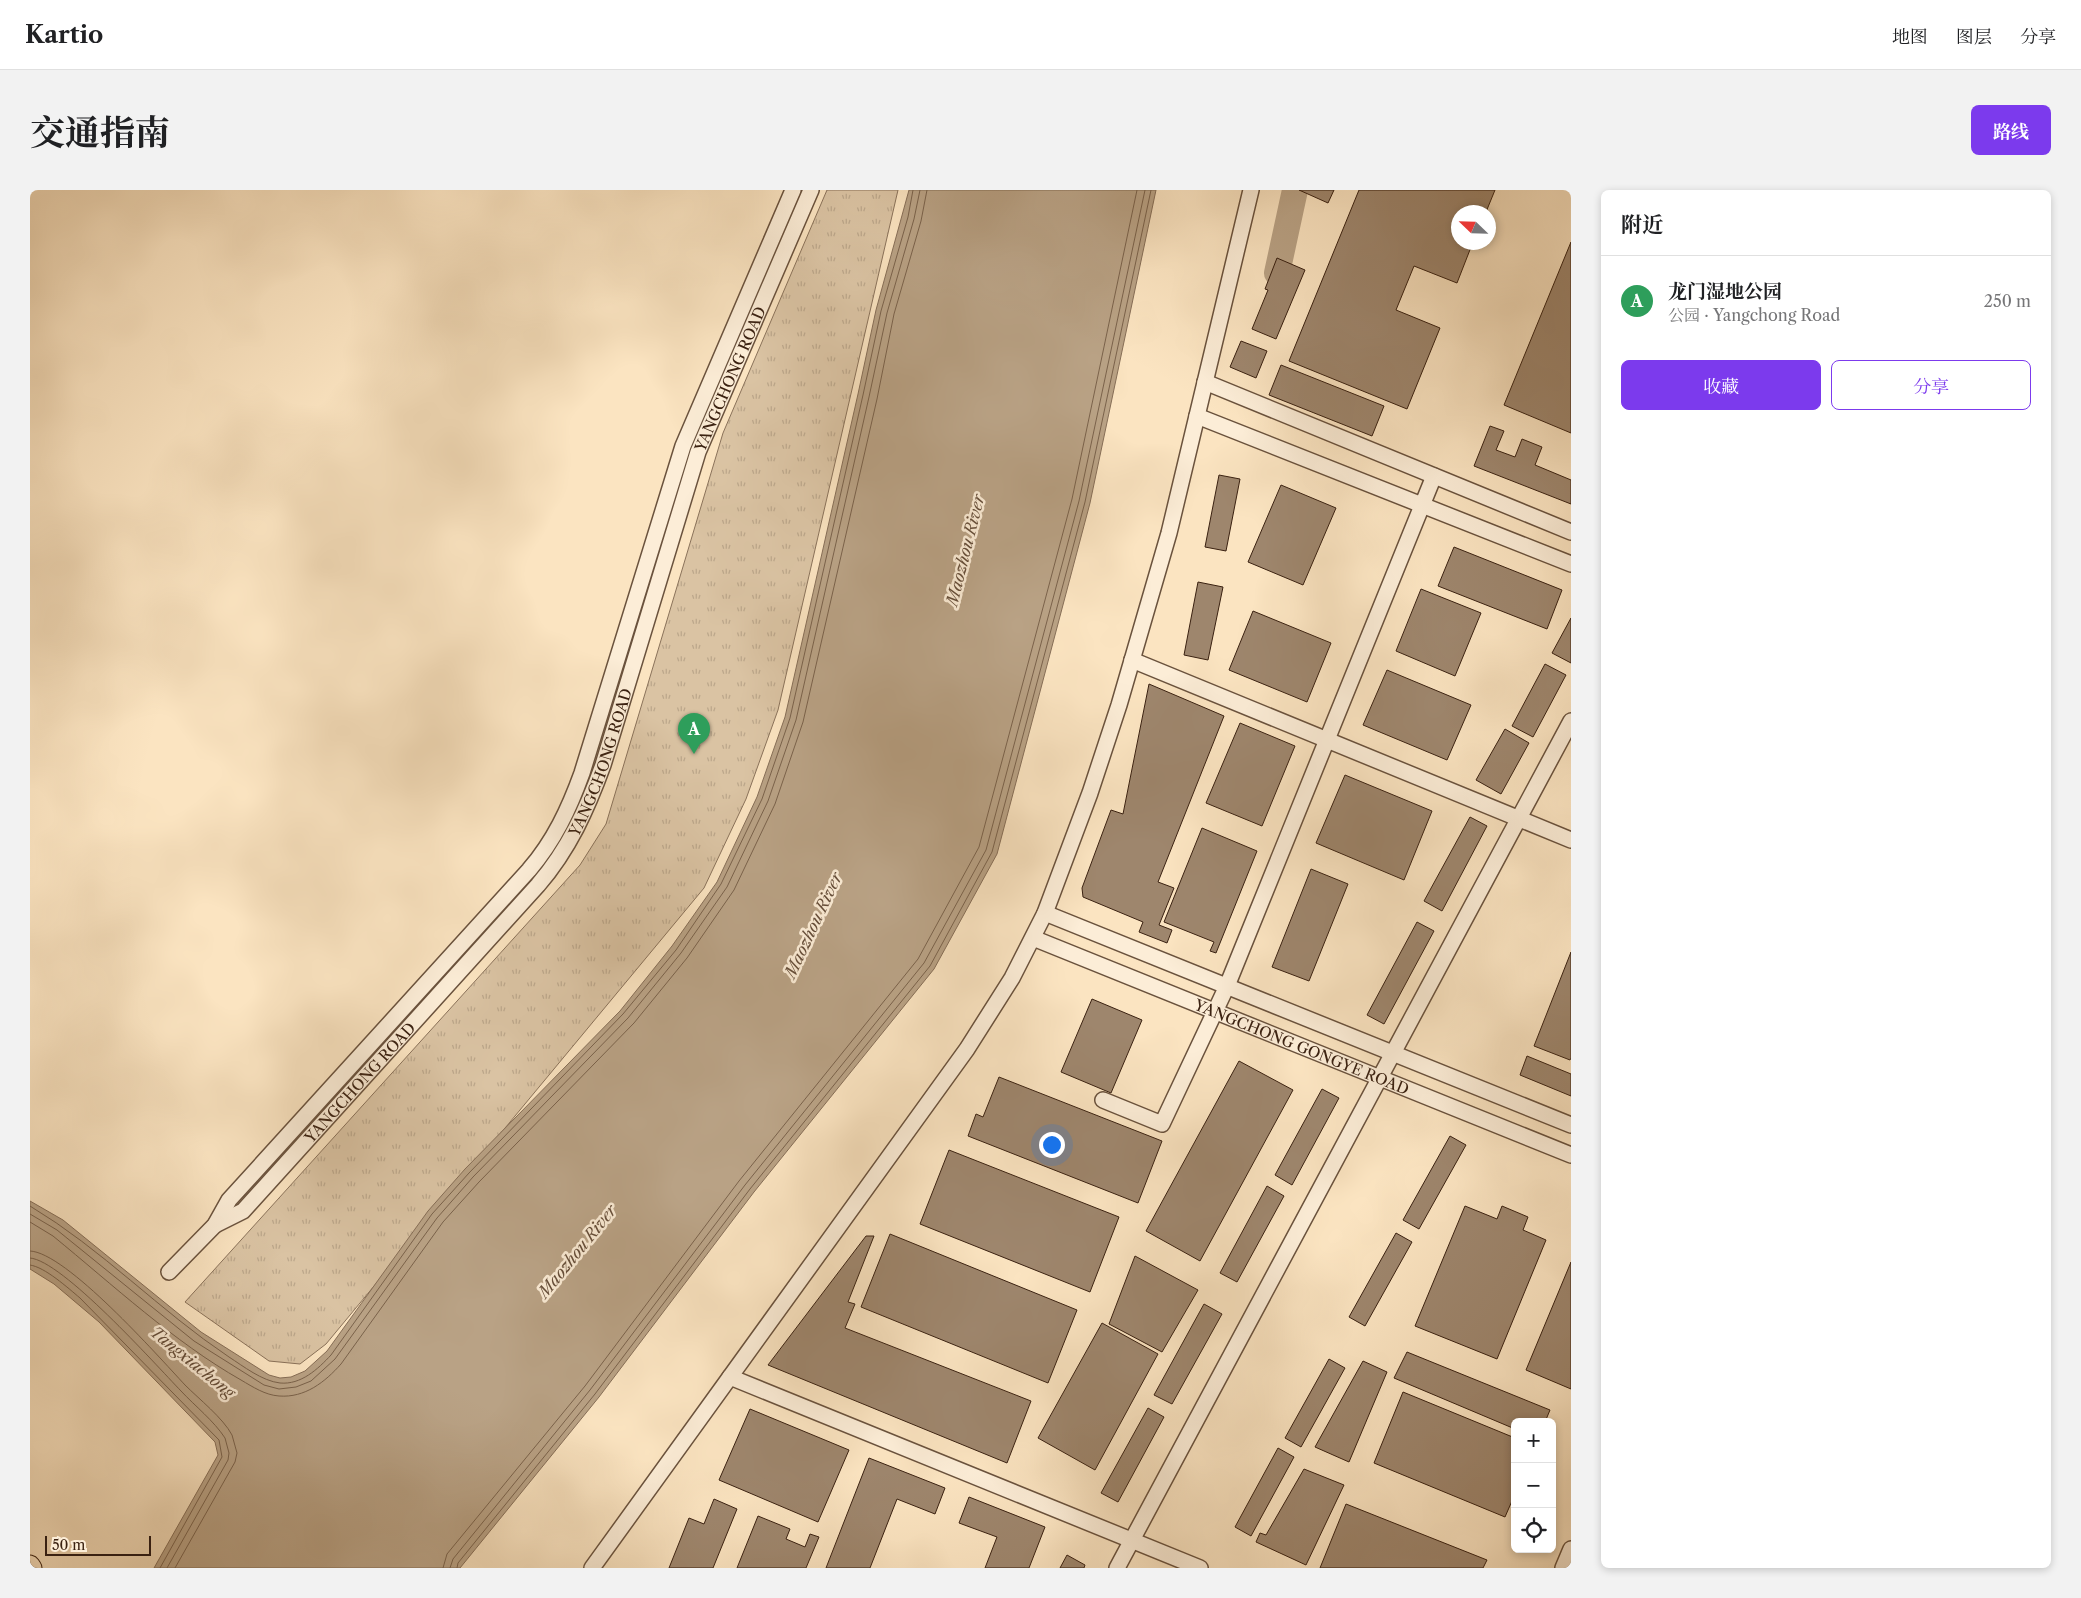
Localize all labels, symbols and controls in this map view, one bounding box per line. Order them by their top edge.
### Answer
text: Kartio [25,20,103,49]
text: 地图 [1892,26,1928,48]
text: 图层 [1956,26,1992,48]
text: 分享 [2020,26,2056,48]
button: 路线 [1971,105,2051,155]
text: 交通指南 [30,111,170,154]
north arrow [1451,205,1496,250]
text: 附近 [1621,212,1663,237]
text: 龙门湿地公园 [1668,280,1782,303]
text: A [1631,291,1643,311]
text: 250 m [1984,291,2031,311]
street label: YANGCHONG ROAD [690,303,769,455]
text: 公园 · Yangchong Road [1668,305,1840,325]
button: 收藏 [1621,360,1821,410]
button: 分享 [1831,360,2031,410]
water label: Maozhou River [941,491,989,610]
street label: YANGCHONG ROAD [564,686,635,840]
pin: A [678,713,710,754]
water label: Maozhou River [779,868,847,983]
street label: YANGCHONG GONGYE ROAD [1191,994,1412,1098]
street label: YANGCHONG ROAD [299,1018,419,1147]
your location [1039,1132,1065,1158]
water label: Maozhou River [532,1199,622,1303]
water label: Tangxiachong [147,1322,241,1403]
map controls [1511,1418,1556,1553]
button: + [1511,1418,1556,1463]
button: − [1511,1463,1556,1508]
button: locate [1511,1508,1556,1553]
scale bar [45,1533,151,1556]
text: 50 m [52,1536,85,1554]

